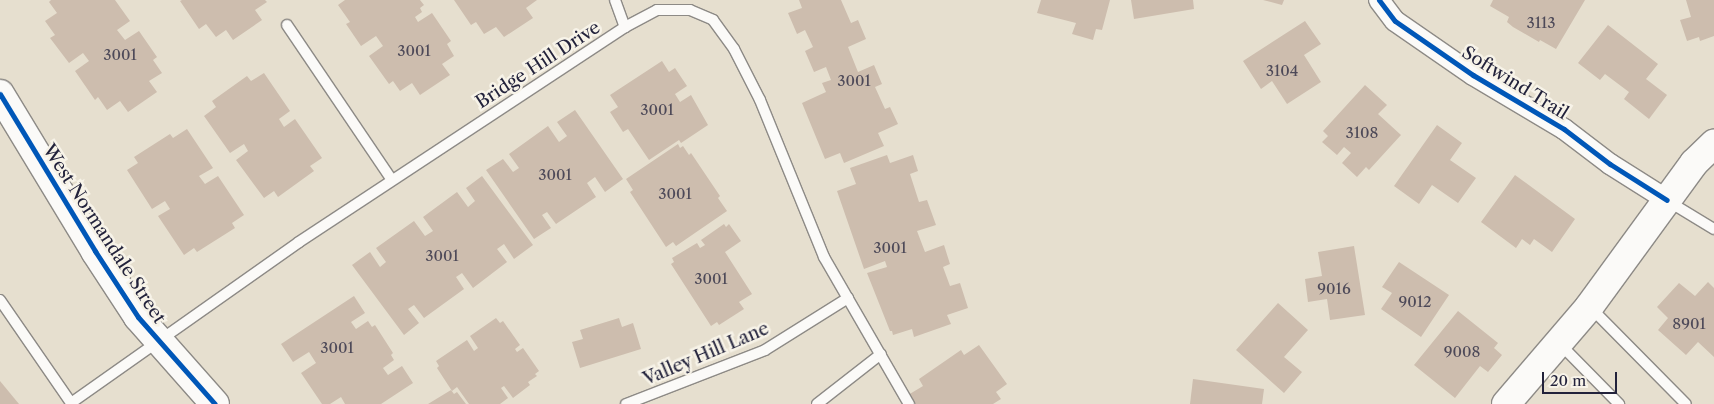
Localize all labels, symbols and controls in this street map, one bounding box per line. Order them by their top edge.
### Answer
house number: 3113 [1526,14,1556,32]
street label: Bridge Hill Drive [472,17,604,113]
house number: 3001 [397,42,431,60]
street label: Softwind Trail [1458,42,1572,124]
house number: 3001 [103,46,137,64]
house number: 3104 [1266,62,1298,80]
house number: 3001 [837,72,871,90]
house number: 3001 [640,101,674,119]
house number: 3108 [1346,124,1378,142]
street label: West Normandale Street [38,140,170,328]
house number: 3001 [538,166,572,184]
house number: 3001 [658,185,692,203]
house number: 3001 [873,239,907,257]
house number: 3001 [425,247,459,265]
house number: 3001 [694,270,728,288]
house number: 9016 [1317,280,1351,298]
house number: 9012 [1398,293,1432,311]
house number: 8901 [1672,315,1706,333]
street label: Valley Hill Lane [640,318,772,390]
house number: 3001 [320,339,354,357]
house number: 9008 [1444,343,1480,361]
scale bar [1544,362,1619,394]
text: 20 m [1550,371,1586,390]

